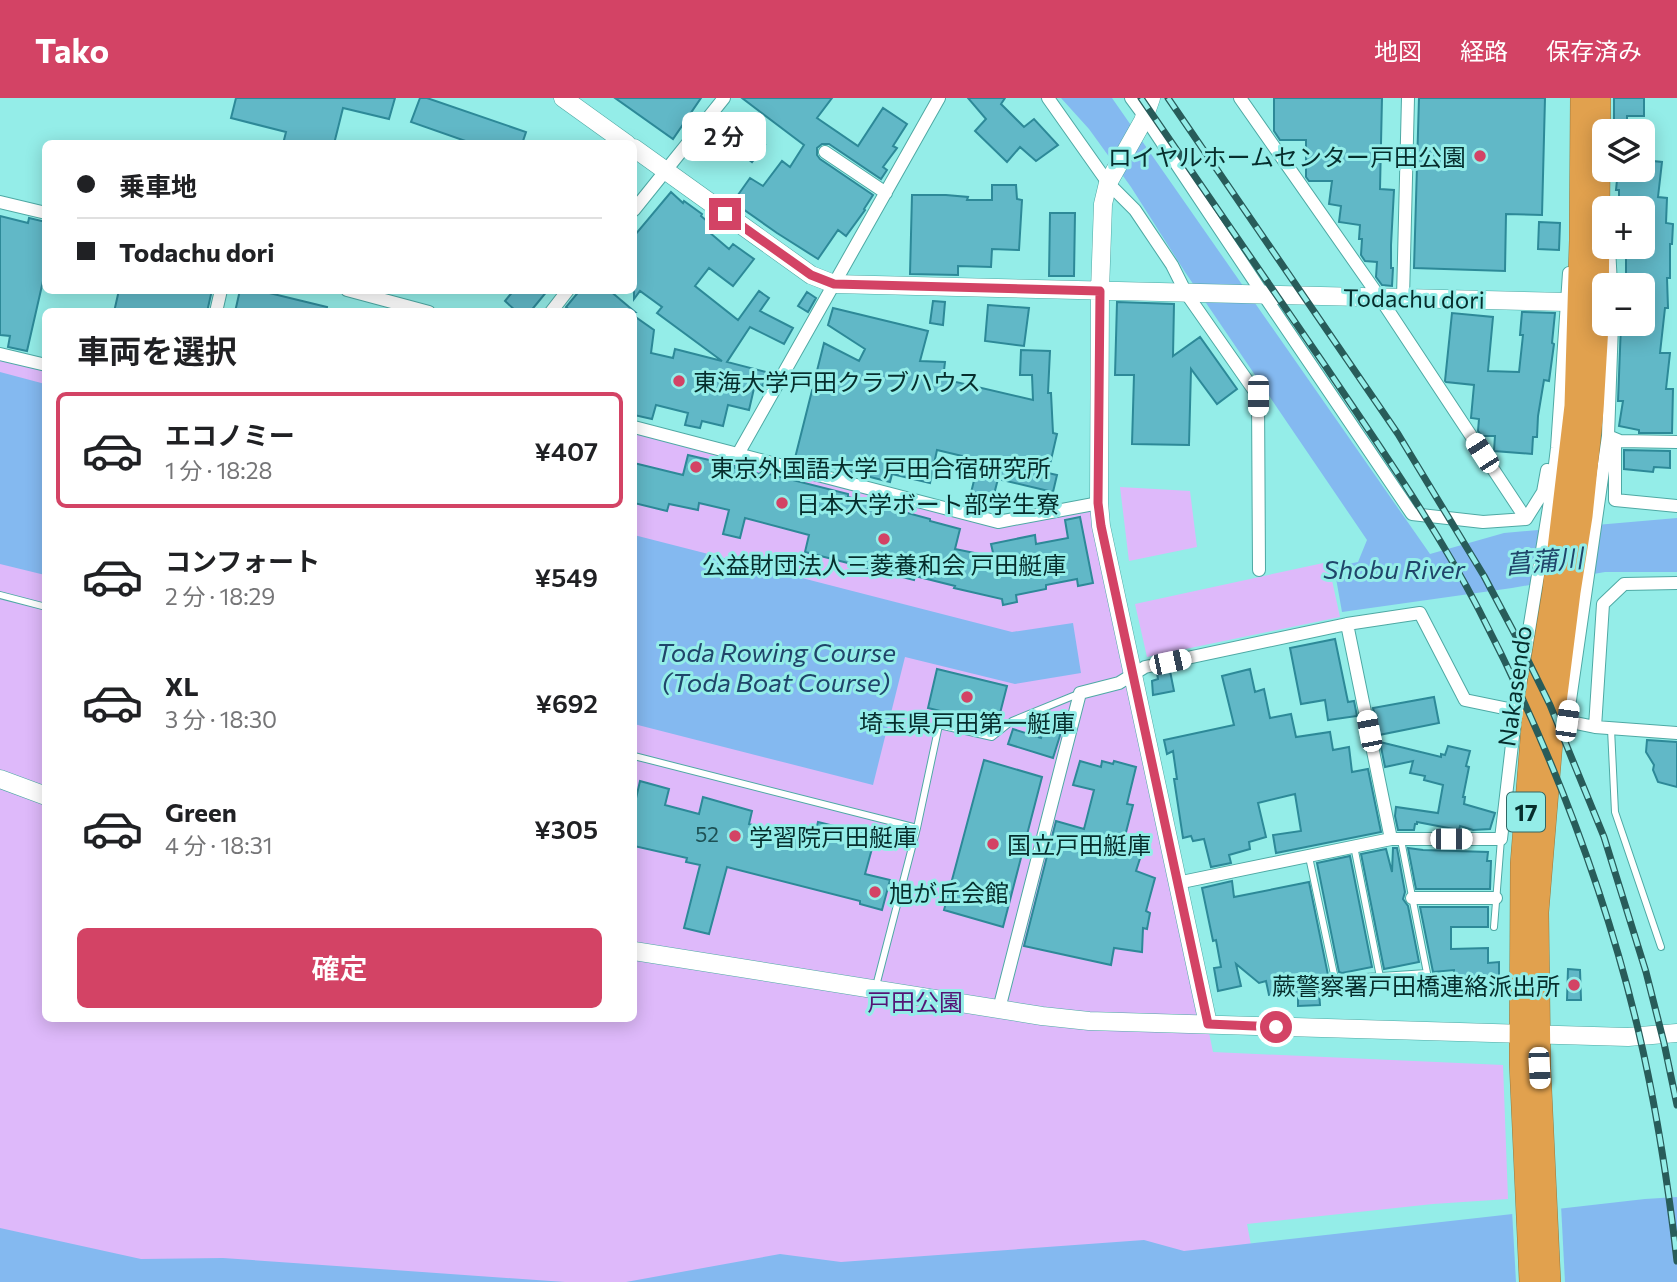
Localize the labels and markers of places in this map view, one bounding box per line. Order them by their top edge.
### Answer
place label: ロイヤルホームセンター戸田公園 [1107,142,1466,171]
marker: ロイヤルホームセンター戸田公園 [1472,148,1488,164]
place label: 東海大学戸田クラブハウス [693,367,981,396]
marker: 東海大学戸田クラブハウス [671,373,687,389]
place label: 東京外国語大学 戸田合宿研究所 [710,453,1051,482]
marker: 東京外国語大学 戸田合宿研究所 [688,459,704,475]
place label: 日本大学ボート部学生寮 [796,489,1060,518]
marker: 日本大学ボート部学生寮 [774,495,790,511]
marker: 公益財団法人三菱養和会 戸田艇庫 [876,531,892,547]
place label: 公益財団法人三菱養和会 戸田艇庫 [702,550,1066,579]
marker: 埼玉県戸田第一艇庫 [959,689,975,705]
place label: 埼玉県戸田第一艇庫 [859,708,1075,737]
place label: 学習院戸田艇庫 [749,822,917,851]
marker: 学習院戸田艇庫 [727,828,743,844]
place label: 国立戸田艇庫 [1007,830,1151,859]
marker: 国立戸田艇庫 [985,836,1001,852]
place label: 旭が丘会館 [889,878,1009,907]
marker: 旭が丘会館 [867,884,883,900]
place label: 蕨警察署戸田橋連絡派出所 [1272,971,1560,1000]
marker: 蕨警察署戸田橋連絡派出所 [1566,977,1582,993]

